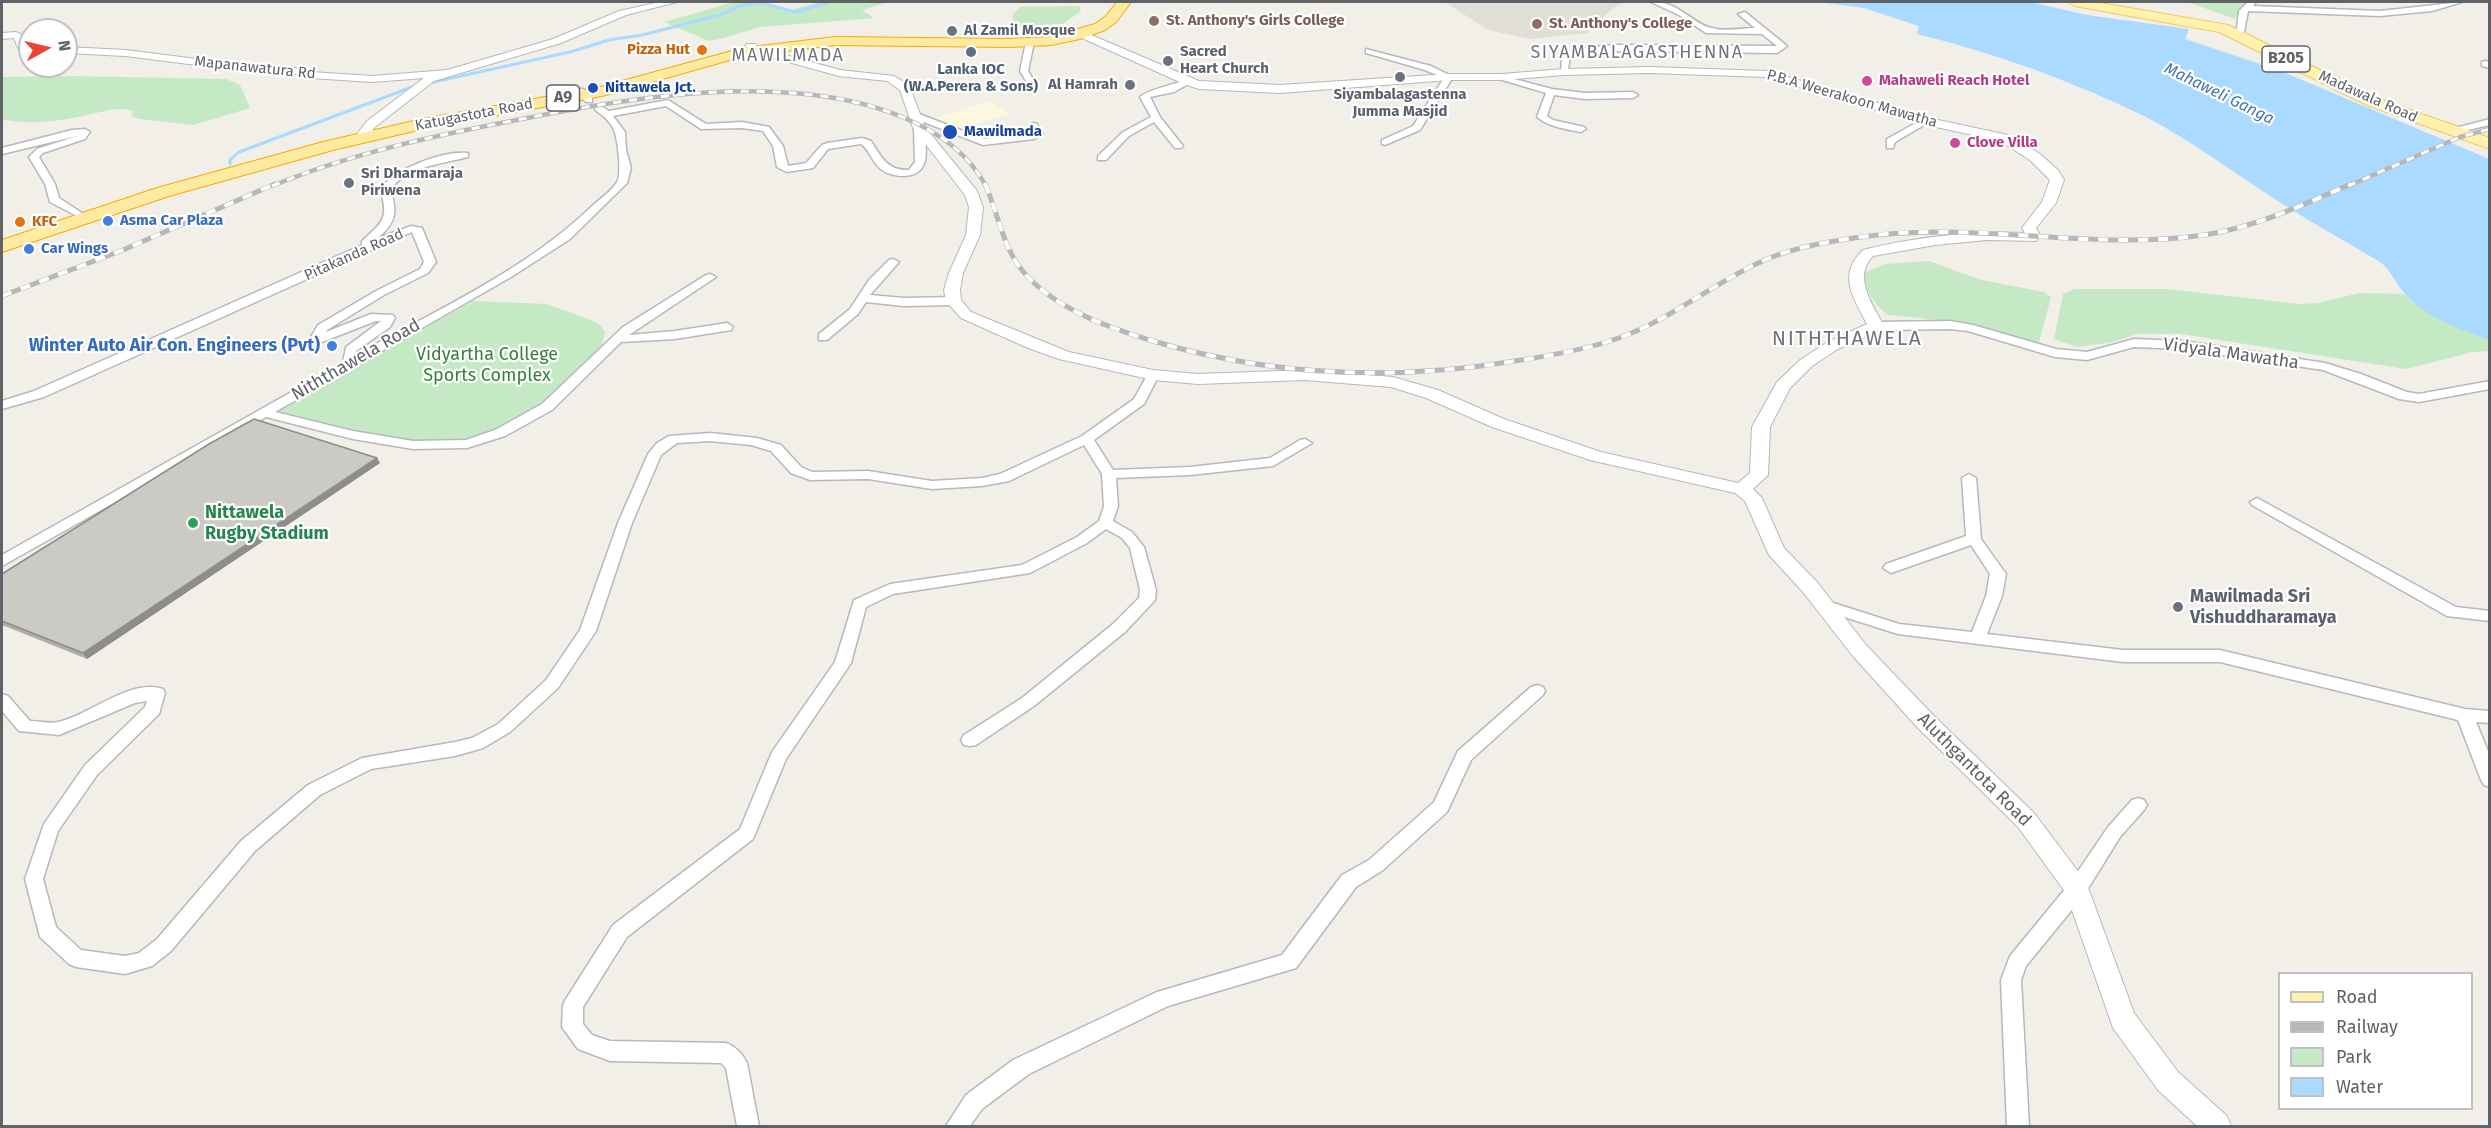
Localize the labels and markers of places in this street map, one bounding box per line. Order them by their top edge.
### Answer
place label: St. Anthony's Girls College [1166,12,1344,30]
marker: St. Anthony's Girls College [1147,14,1161,28]
place label: St. Anthony's College [1549,15,1692,33]
marker: St. Anthony's College [1530,17,1544,31]
place label: Al Zamil Mosque [964,22,1076,40]
marker: Al Zamil Mosque [945,24,959,38]
place label: Pizza Hut [627,41,690,59]
marker: Pizza Hut [695,43,709,57]
place label: Sacred Heart Church [1180,43,1269,78]
marker: Lanka IOC (W.A.Perera & Sons) [964,45,978,59]
marker: Sacred Heart Church [1161,54,1175,68]
place label: Lanka IOC (W.A.Perera & Sons) [904,61,1038,96]
marker: Siyambalagastenna Jumma Masjid [1393,70,1407,84]
place label: Mahaweli Reach Hotel [1879,72,2029,90]
marker: Mahaweli Reach Hotel [1860,74,1874,88]
place label: Al Hamrah [1048,76,1118,94]
marker: Al Hamrah [1123,78,1137,92]
place label: Nittawela Jct. [605,79,696,97]
marker: Nittawela Jct. [586,81,600,95]
place label: Siyambalagastenna Jumma Masjid [1333,86,1467,121]
marker: Mawilmada [941,123,959,141]
place label: Mawilmada [964,123,1042,141]
place label: Clove Villa [1967,134,2038,152]
marker: Clove Villa [1948,136,1962,150]
place label: Sri Dharmaraja Piriwena [361,165,463,200]
marker: Sri Dharmaraja Piriwena [342,176,356,190]
place label: Asma Car Plaza [120,212,223,230]
place label: KFC [32,213,57,231]
marker: Asma Car Plaza [101,214,115,228]
marker: KFC [13,215,27,229]
place label: Car Wings [41,240,108,258]
marker: Car Wings [22,242,36,256]
place label: Winter Auto Air Con. Engineers (Pvt) [29,335,320,357]
marker: Winter Auto Air Con. Engineers (Pvt) [325,339,339,353]
place label: Nittawela Rugby Stadium [205,502,329,544]
marker: Nittawela Rugby Stadium [186,516,200,530]
place label: Mawilmada Sri Vishuddharamaya [2190,586,2337,628]
marker: Mawilmada Sri Vishuddharamaya [2171,600,2185,614]

